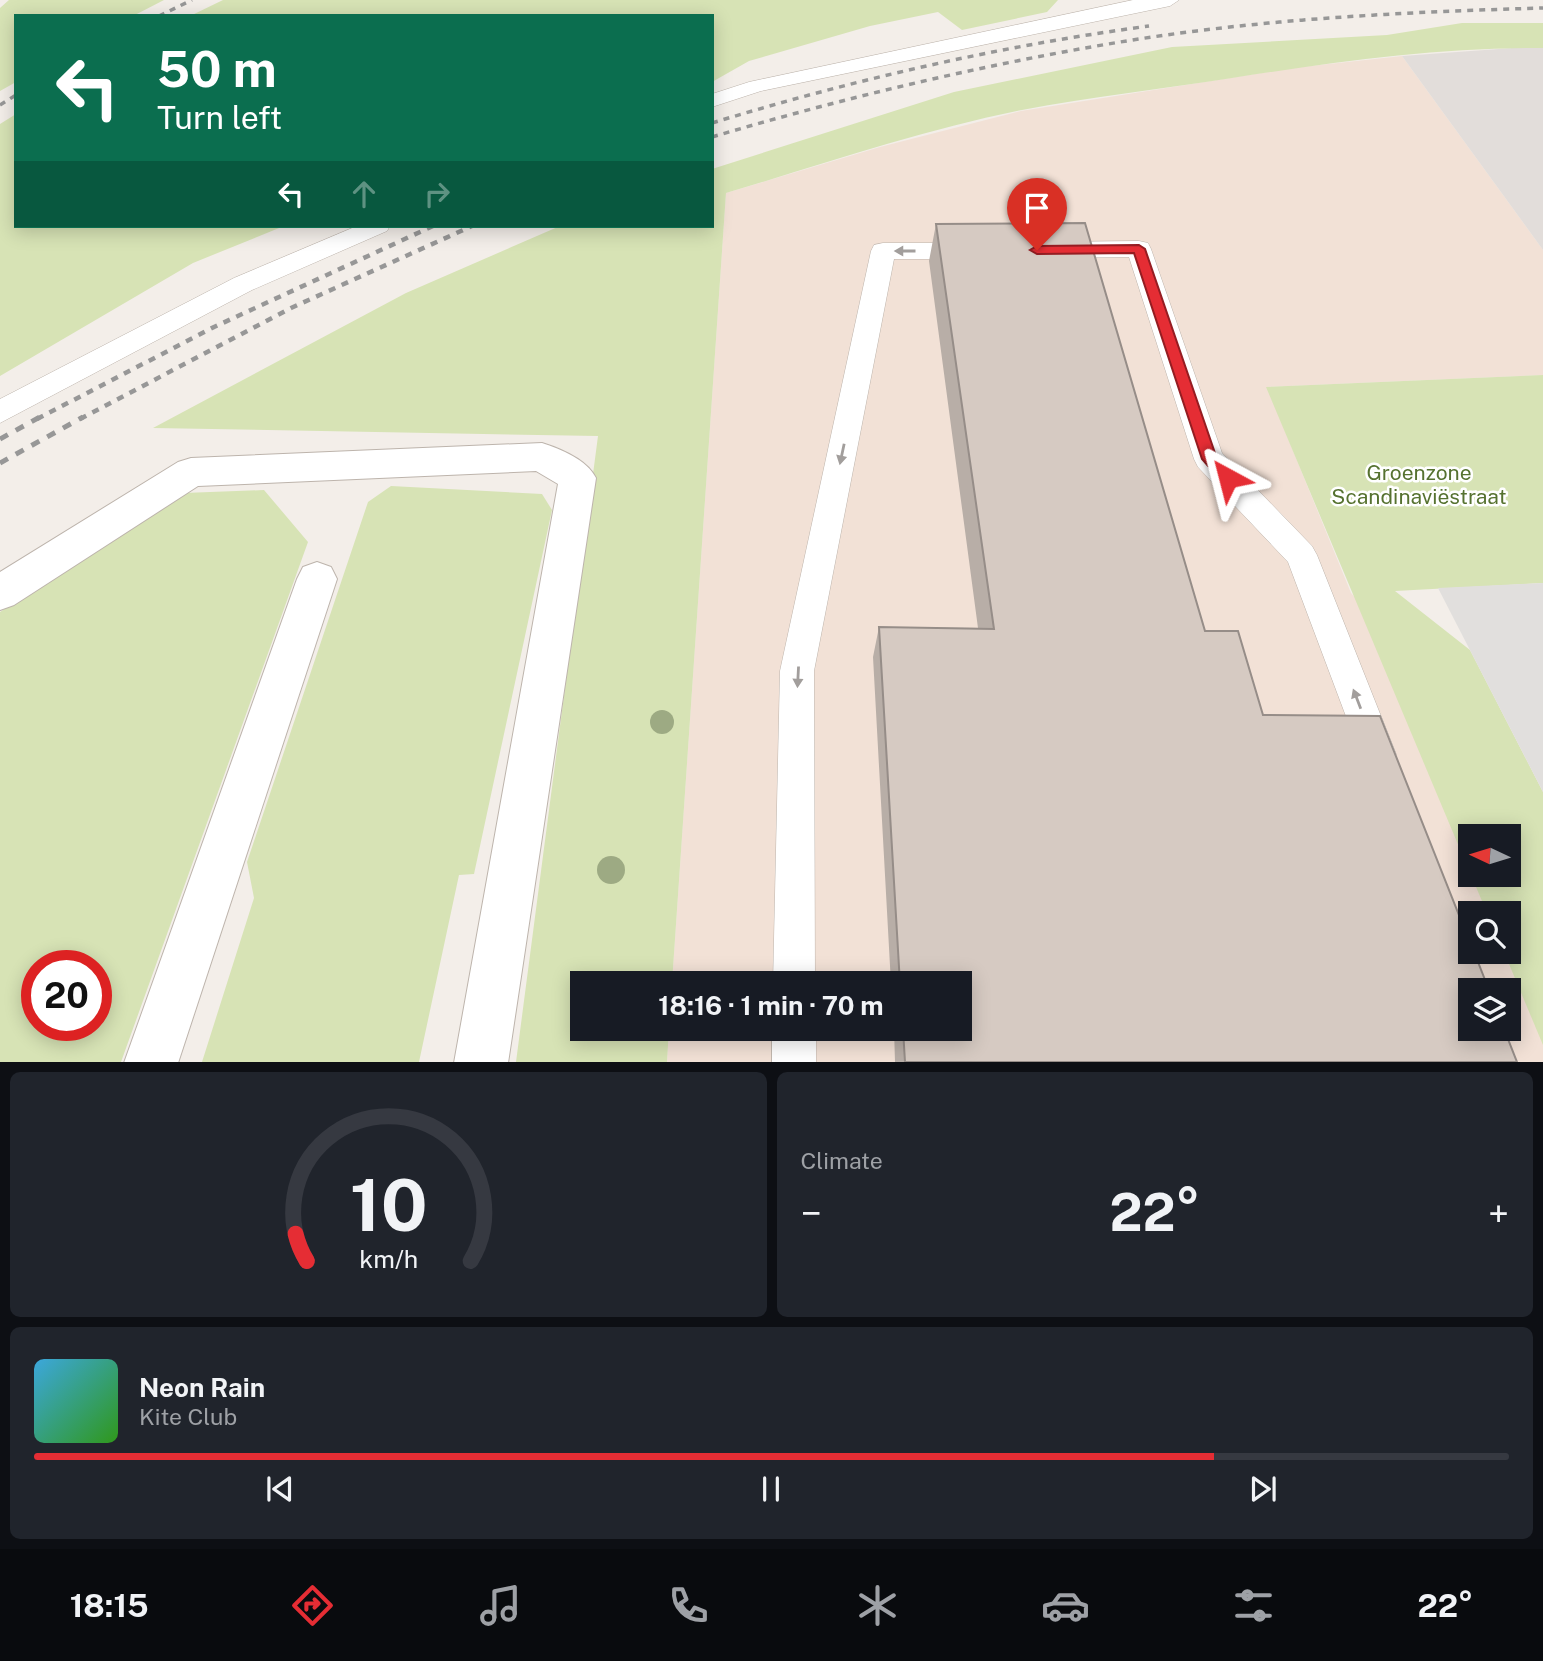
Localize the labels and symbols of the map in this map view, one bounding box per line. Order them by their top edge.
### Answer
pin [1007,178,1067,250]
one-way arrow [893,245,915,257]
position arrow [1191,441,1265,515]
one-way arrow [836,443,847,465]
park label: Groenzone Scandinaviëstraat [1331,460,1507,509]
one-way arrow [792,666,803,688]
one-way arrow [1351,688,1362,709]
north arrow [1458,824,1521,887]
speed limit sign: 20 [21,950,112,1041]

